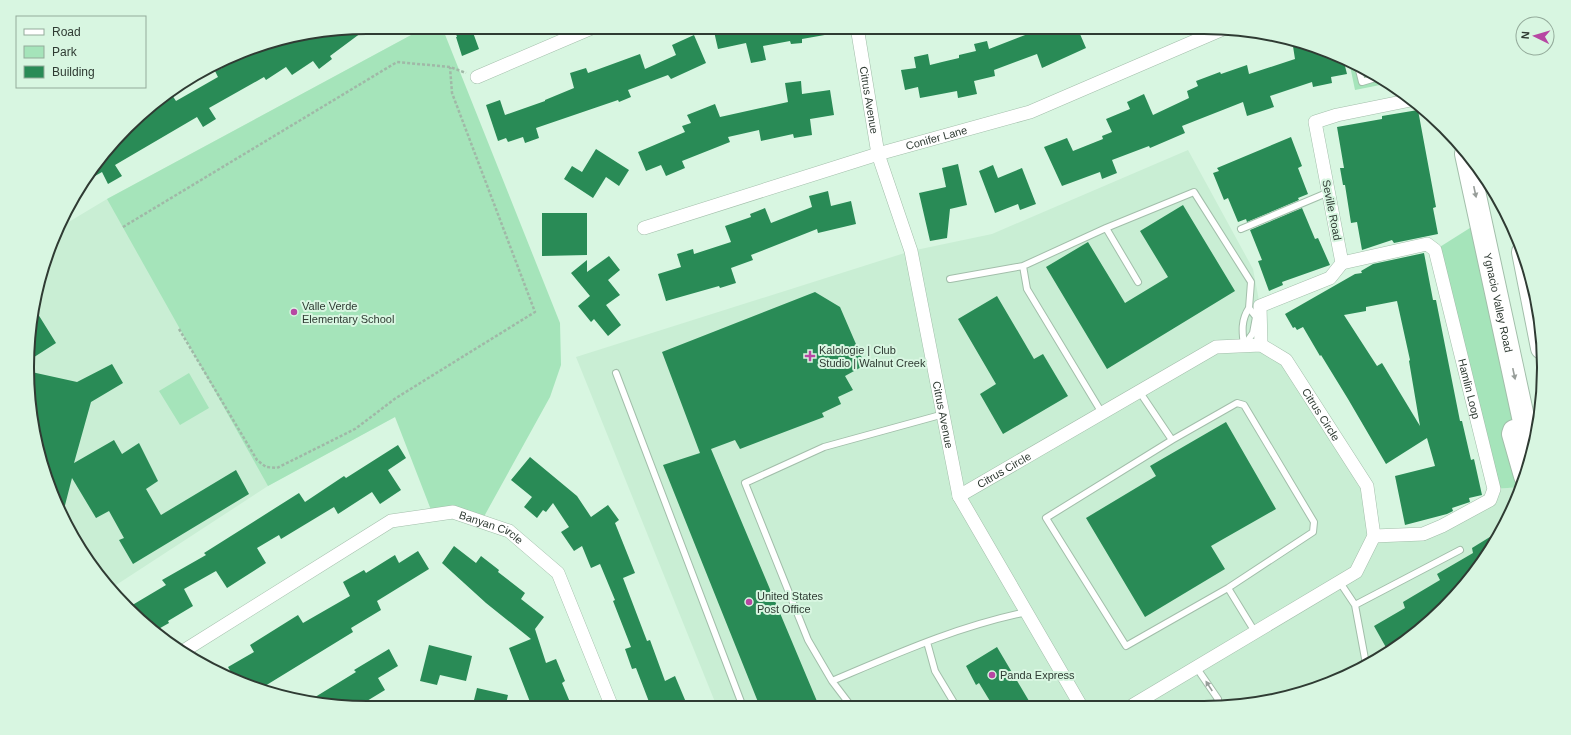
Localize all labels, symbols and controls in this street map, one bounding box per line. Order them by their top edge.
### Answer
legend [16,16,146,88]
north arrow [1515,16,1555,56]
text: Road [52,25,81,39]
text: N [1519,31,1531,40]
text: Park [52,45,78,59]
text: Building [52,65,95,79]
street label: Citrus Avenue [858,65,881,135]
street label: Conifer Lane [904,124,968,152]
street label: Seville Road [1320,179,1344,241]
one-way arrow [1472,186,1478,198]
street label: Ygnacio Valley Road [1482,252,1515,353]
place label: Valle Verde Elementary School [302,300,394,325]
marker: Valle Verde Elementary School [289,307,299,317]
place label: Kalologie | Club Studio | Walnut Creek [819,344,926,369]
marker: Kalologie | Club Studio | Walnut Creek [804,350,816,362]
street label: Hamlin Loop [1456,357,1482,420]
one-way arrow [1511,367,1517,380]
street label: Citrus Avenue [931,380,956,449]
street label: Citrus Circle [1300,386,1342,443]
street label: Citrus Circle [975,450,1033,490]
street label: Banyan Circle [458,509,525,546]
place label: United States Post Office [757,590,824,615]
marker: United States Post Office [744,597,754,607]
place label: Panda Express [1000,669,1075,681]
marker: Panda Express [987,670,997,680]
one-way arrow [1205,681,1213,691]

